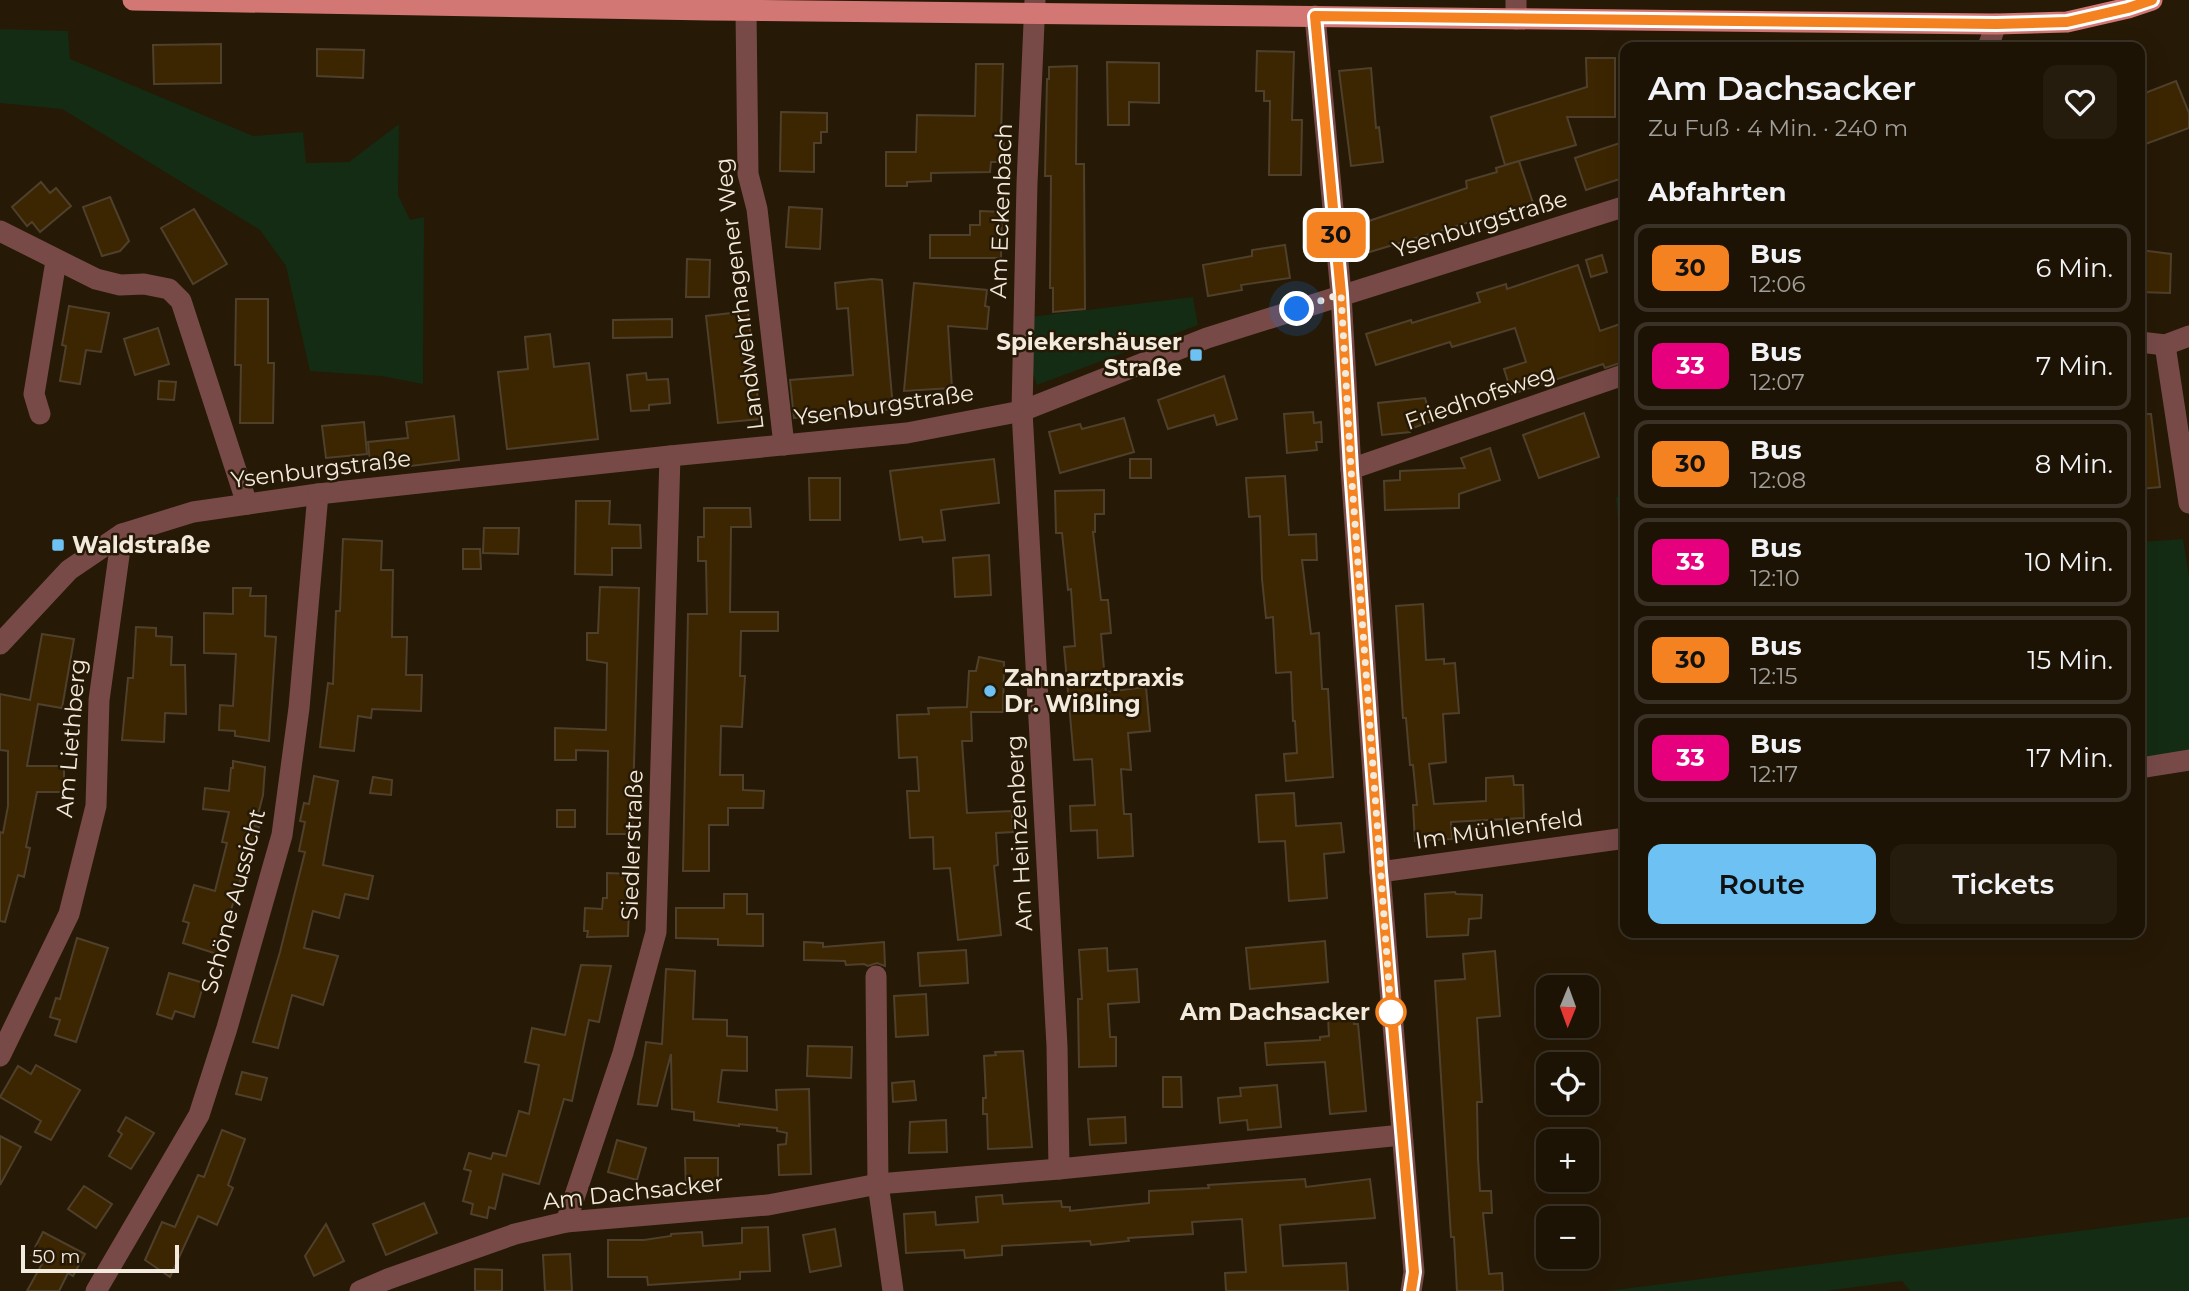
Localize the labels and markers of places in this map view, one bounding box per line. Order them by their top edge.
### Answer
place label: Spiekershäuser Straße [996,328,1182,382]
marker: Spiekershäuser Straße [1188,347,1204,363]
place label: Waldstraße [72,531,210,559]
marker: Waldstraße [50,537,66,553]
place label: Zahnarztpraxis Dr. Wißling [1004,664,1184,718]
marker: Zahnarztpraxis Dr. Wißling [982,683,998,699]
marker: Am Dachsacker [1376,997,1406,1027]
place label: Am Dachsacker [1179,998,1370,1026]

